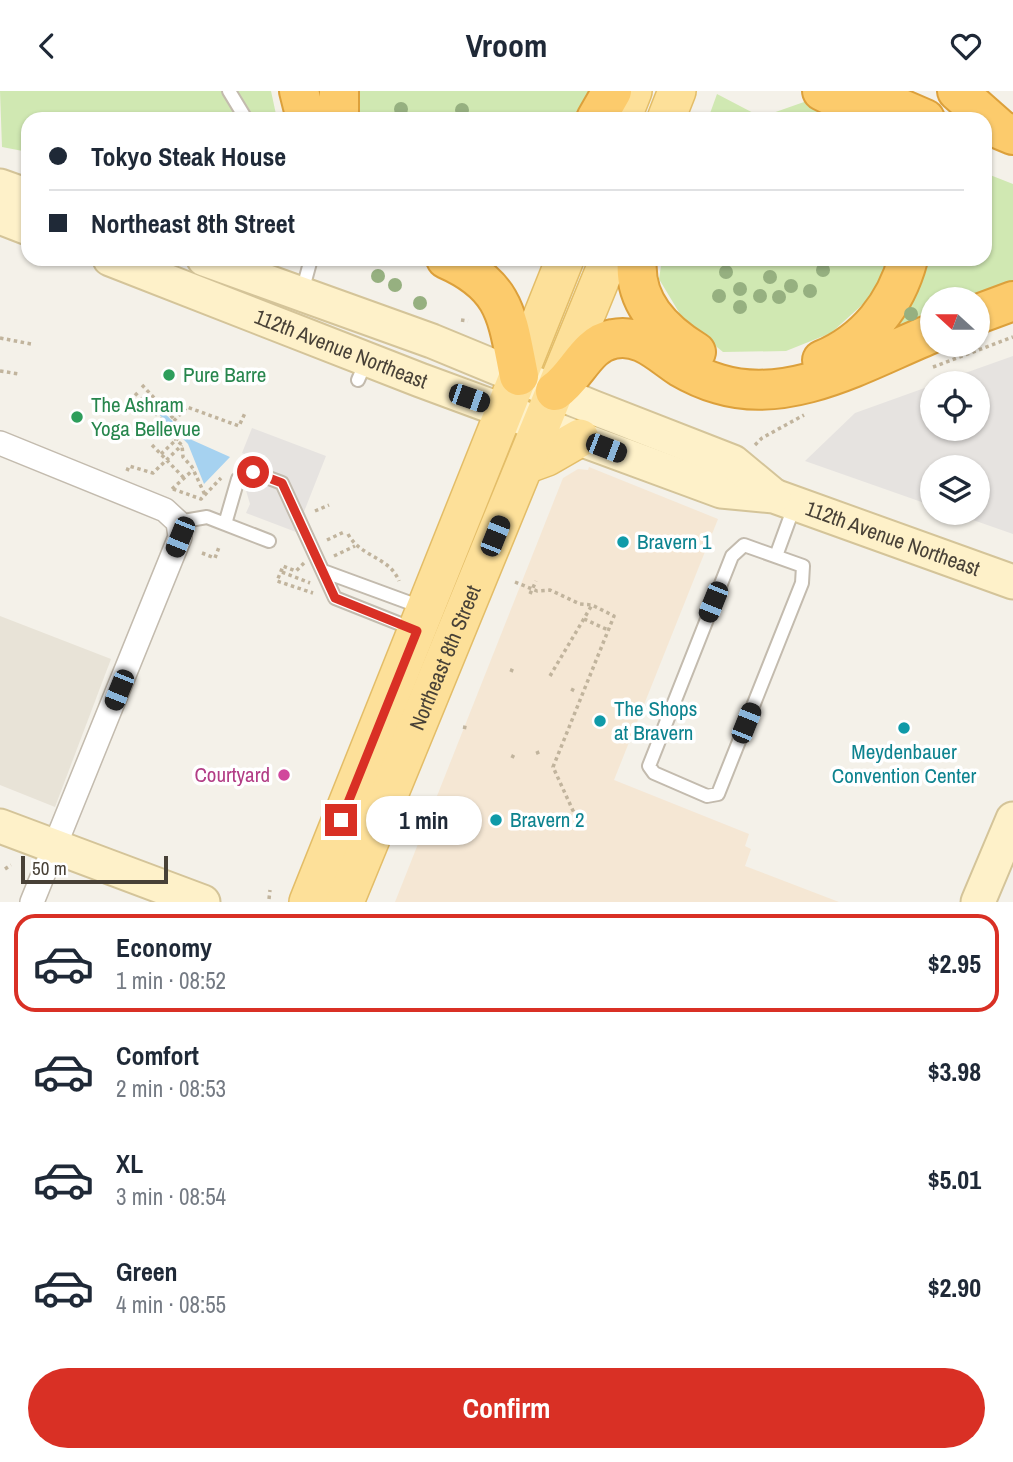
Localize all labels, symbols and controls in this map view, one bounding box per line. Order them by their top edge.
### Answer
text: Vroom [466,24,547,67]
icon: back [28,27,66,65]
icon: heart [947,27,985,65]
text: Tokyo Steak House [91,139,286,174]
text: Northeast 8th Street [91,206,295,241]
north arrow [920,287,990,357]
map controls [920,287,990,525]
street label: 112th Avenue Northeast [251,302,432,396]
place label: Pure Barre [183,360,266,389]
marker: Pure Barre [161,367,177,383]
button: locate [920,371,990,441]
car [446,381,493,415]
place label: The Ashram Yoga Bellevue [91,390,201,443]
marker: The Ashram Yoga Bellevue [69,409,85,425]
car [583,431,630,465]
button: layers [920,455,990,525]
route start [237,456,269,488]
street label: 112th Avenue Northeast [802,494,984,583]
car [478,513,513,559]
car [163,514,198,560]
place label: Bravern 1 [637,527,712,556]
marker: Bravern 1 [615,534,631,550]
car [696,579,731,625]
street label: Northeast 8th Street [402,581,488,734]
car [102,667,137,713]
place label: The Shops at Bravern [614,694,697,747]
car [729,700,764,746]
marker: The Shops at Bravern [592,713,608,729]
marker: Meydenbauer Convention Center [896,720,912,736]
place label: Meydenbauer Convention Center [832,737,977,790]
place label: Courtyard [194,760,270,789]
marker: Courtyard [276,767,292,783]
callout: 1 min [366,795,481,845]
route end [325,804,357,836]
text: 1 min [399,805,449,836]
place label: Bravern 2 [510,805,585,834]
marker: Bravern 2 [488,812,504,828]
scale bar [21,853,168,885]
text: 50 m [32,855,67,881]
text: Economy [116,930,212,965]
icon: car [32,932,95,995]
text: $2.95 [928,946,981,981]
text: 1 min · 08:52 [116,965,226,996]
text: Comfort [116,1038,199,1073]
icon: car [32,1040,95,1103]
text: $3.98 [928,1054,981,1089]
text: 2 min · 08:53 [116,1073,226,1104]
text: XL [116,1146,143,1181]
icon: car [32,1148,95,1211]
text: $5.01 [928,1162,981,1197]
text: 3 min · 08:54 [116,1181,226,1212]
text: Green [116,1254,178,1289]
icon: car [32,1256,95,1319]
text: $2.90 [928,1270,981,1305]
text: 4 min · 08:55 [116,1289,226,1320]
button: Confirm [28,1368,985,1448]

